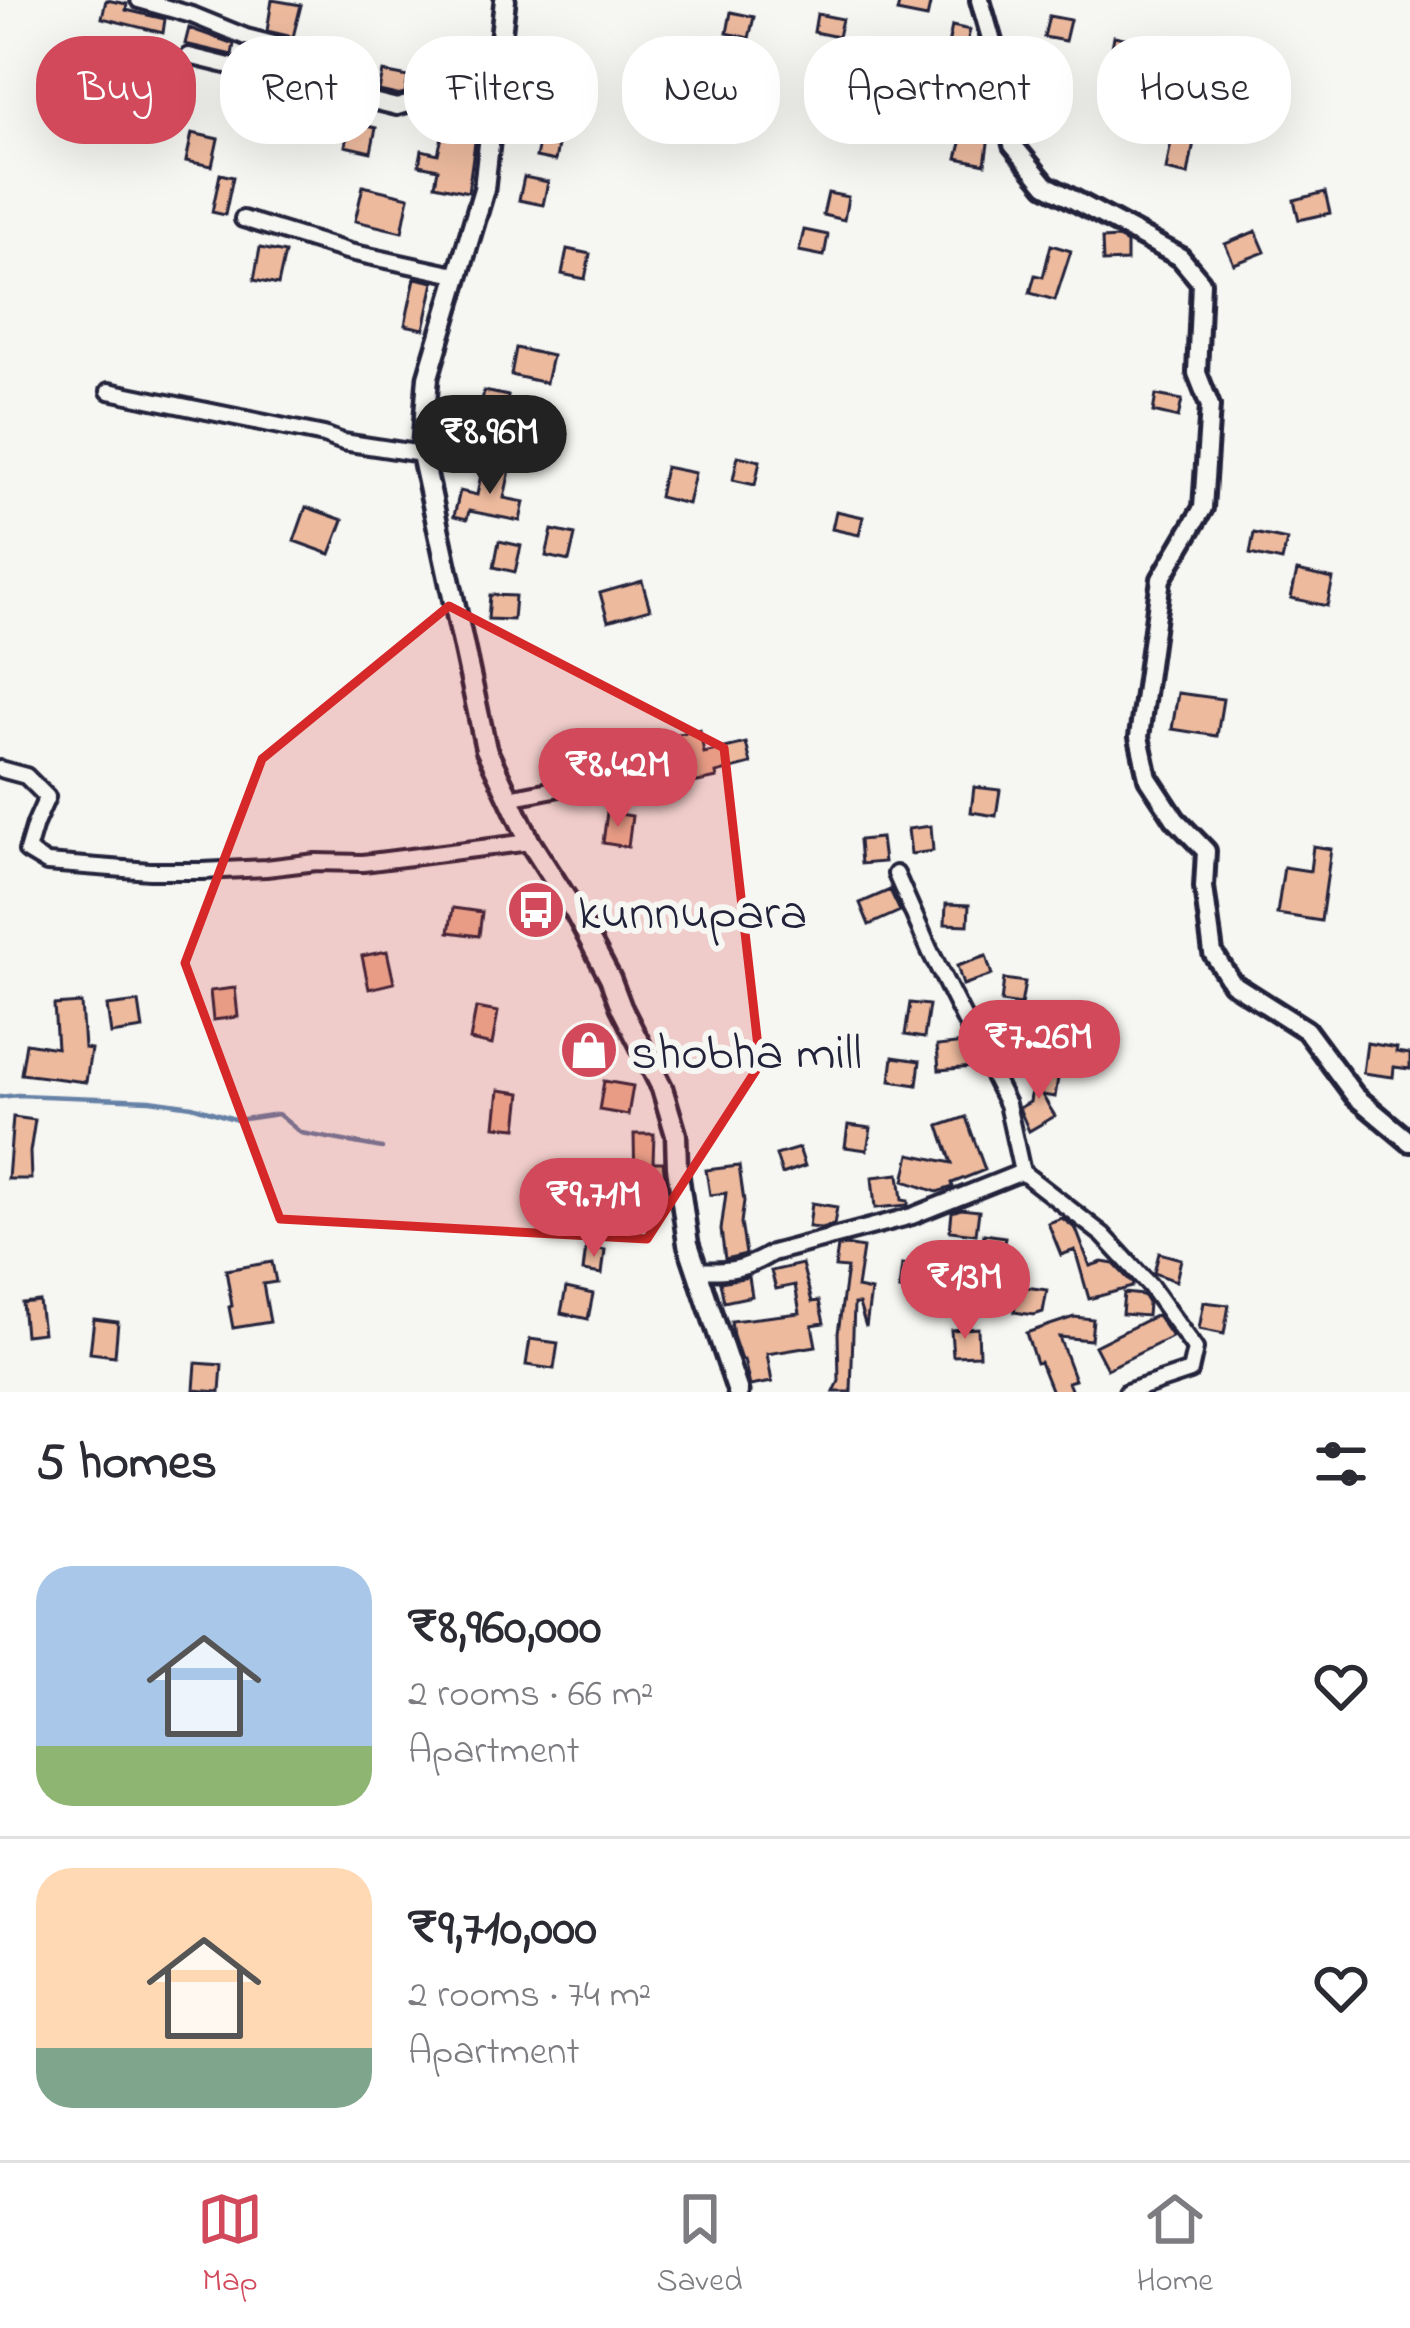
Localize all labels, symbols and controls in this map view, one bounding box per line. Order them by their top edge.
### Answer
chip: Buy [36,36,196,144]
chip: Rent [220,36,380,144]
chip: Filters [404,36,598,144]
chip: New [622,36,780,144]
chip: Apartment [804,36,1073,144]
chip: House [1097,36,1291,144]
pin: ₹8.96M [392,395,588,497]
text: ₹8.96M [441,405,539,462]
pin: ₹8.42M [520,728,716,830]
text: ₹8.42M [565,738,671,795]
place label: kunnupara [578,878,807,953]
bus stop icon: kunnupara [505,879,567,941]
pin: ₹7.26M [941,1000,1137,1102]
text: ₹7.26M [985,1010,1093,1067]
place label: shobha mill [631,1018,862,1093]
shop icon: shobha mill [558,1019,620,1081]
pin: ₹9.71M [496,1158,692,1260]
text: ₹9.71M [546,1168,642,1225]
pin: ₹13M [894,1240,1036,1342]
text: ₹13M [927,1250,1003,1307]
text: 5 homes [36,1427,217,1502]
icon: filters [1308,1431,1374,1497]
text: ₹8,960,000 [408,1592,601,1667]
icon: home [132,1614,276,1758]
icon: heart [1308,1653,1374,1719]
text: 2 rooms · 66 m² [408,1667,654,1724]
text: Apartment [408,1724,580,1781]
text: ₹9,710,000 [408,1893,597,1968]
icon: home [132,1916,276,2060]
icon: heart [1308,1955,1374,2021]
text: 2 rooms · 74 m² [408,1968,651,2025]
text: Apartment [408,2025,580,2082]
tab: Map [197,2186,263,2306]
tab: Saved [657,2186,743,2306]
tab: Home [1136,2186,1213,2306]

